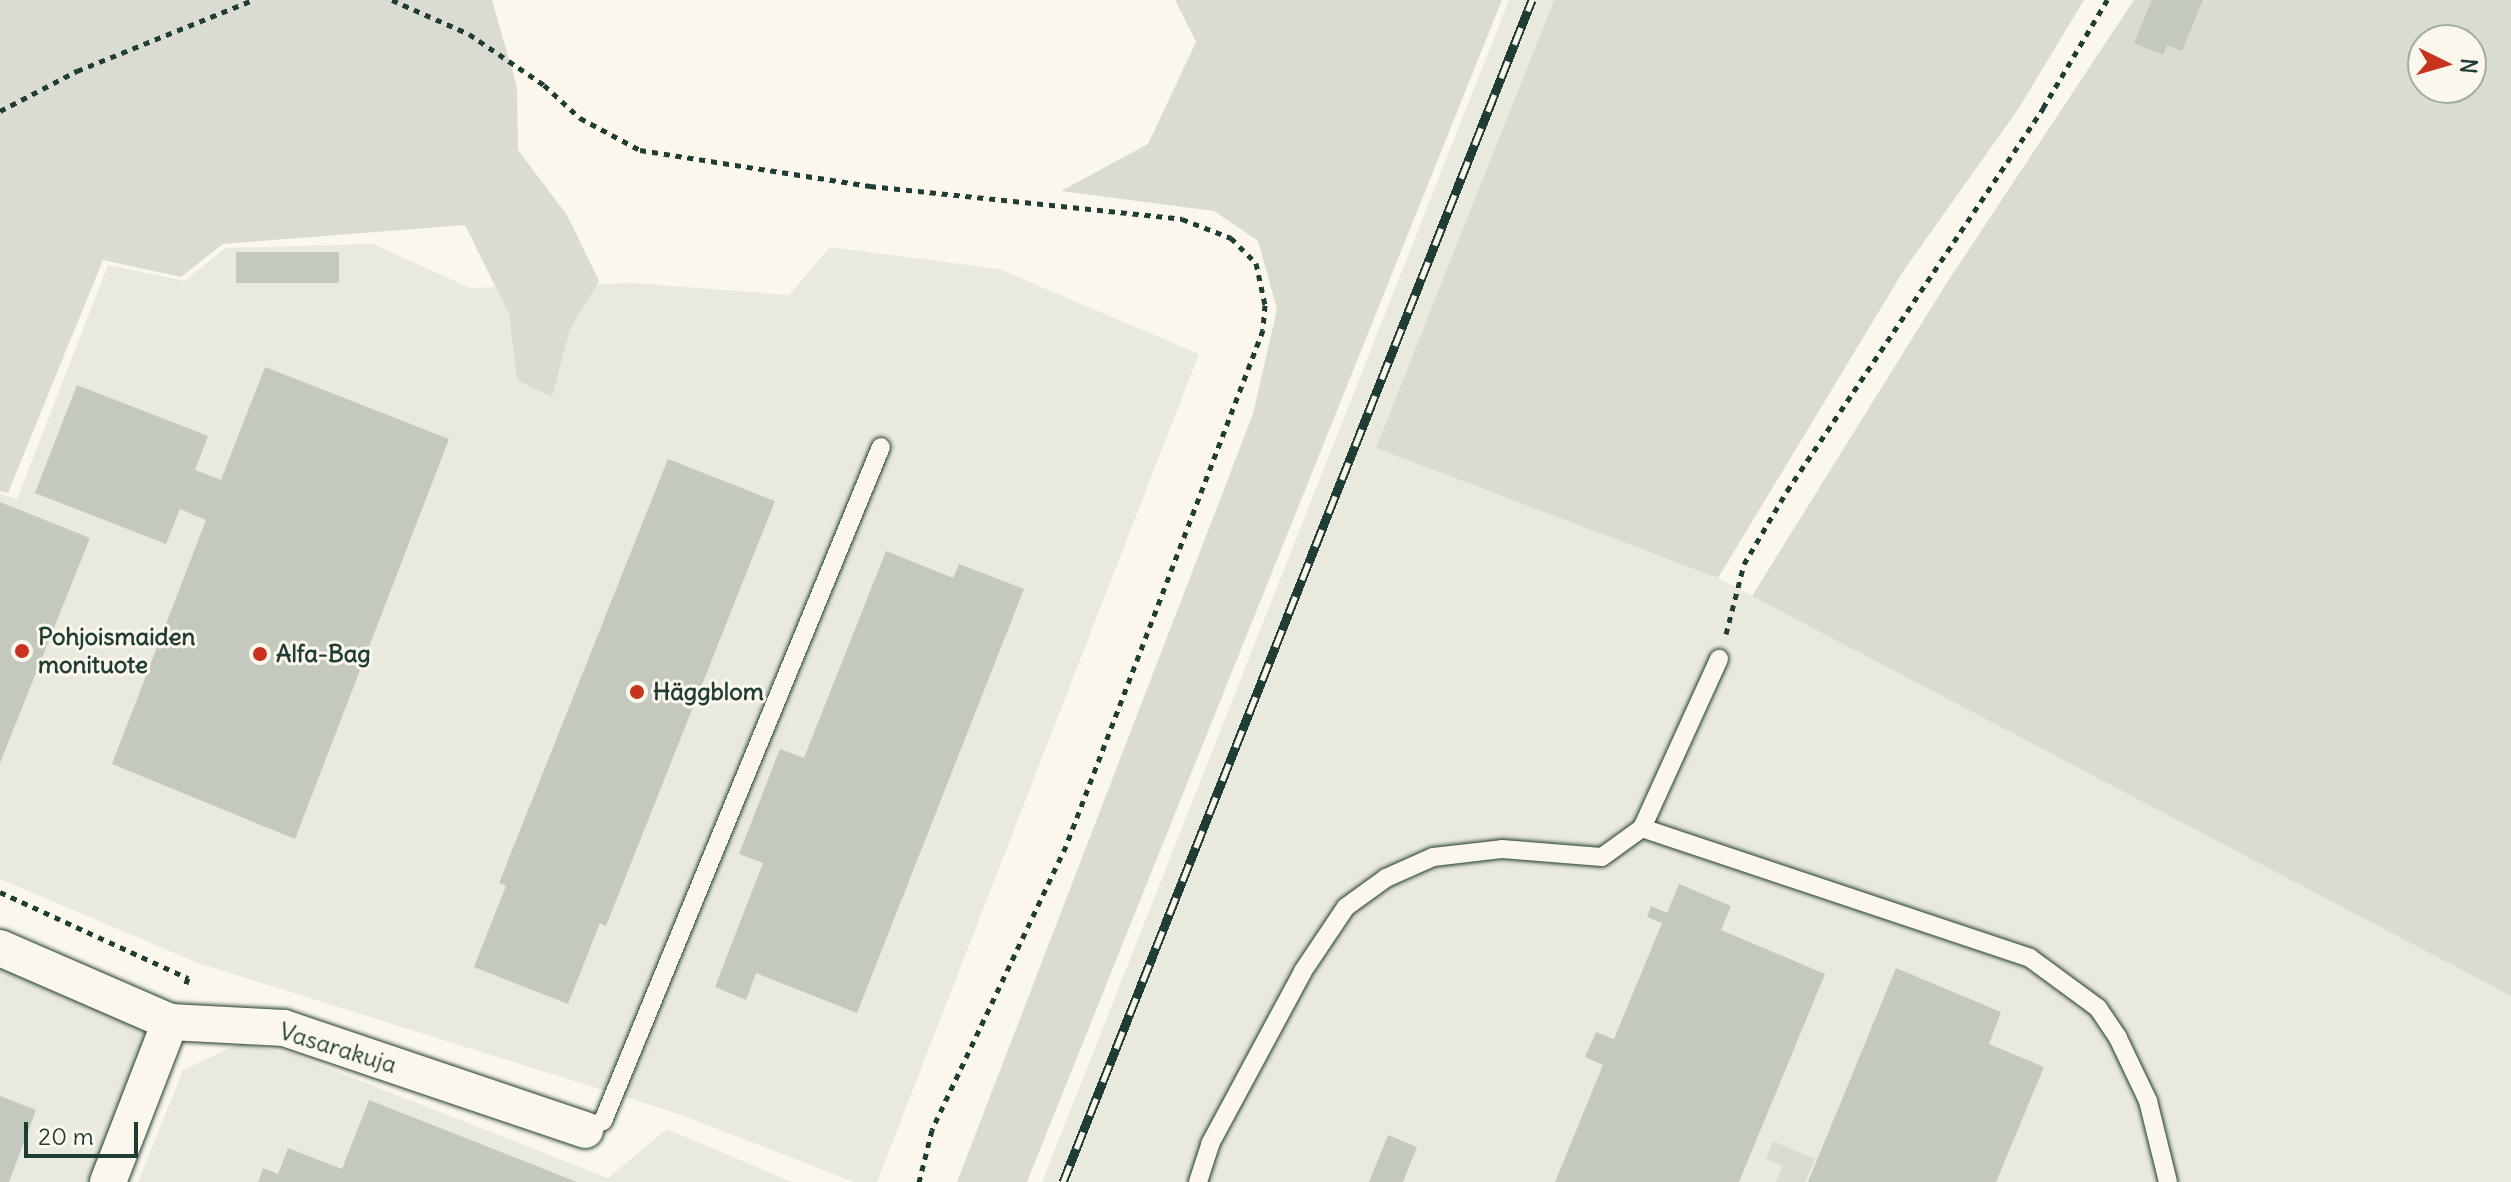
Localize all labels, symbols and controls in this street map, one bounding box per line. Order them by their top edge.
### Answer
north arrow [2407,24,2487,104]
text: N [2454,57,2484,75]
place label: Pohjoismaiden monituote [38,623,195,679]
place label: Alfa-Bag [276,640,371,668]
marker: Pohjoismaiden monituote [13,642,31,660]
marker: Alfa-Bag [251,645,269,663]
place label: Häggblom [653,678,764,706]
marker: Häggblom [628,683,646,701]
street label: Vasarakuja [276,1017,400,1079]
scale bar [28,1106,142,1156]
text: 20 m [38,1121,94,1151]

